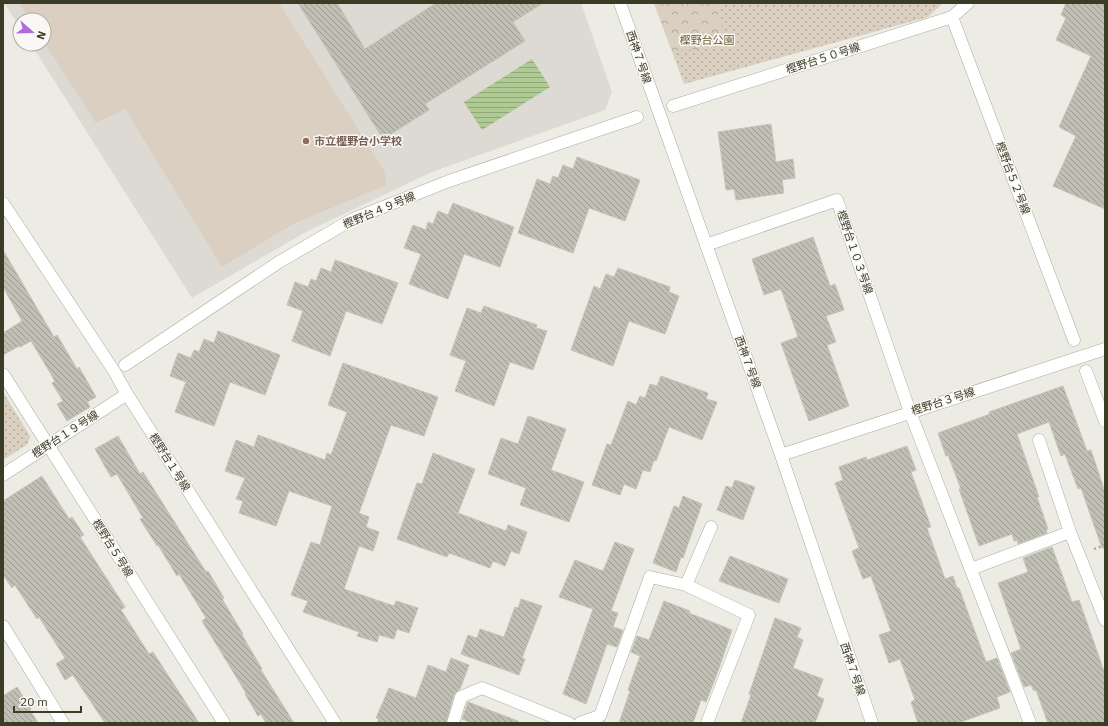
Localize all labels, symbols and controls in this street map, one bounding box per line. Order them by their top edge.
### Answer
north arrow [12,12,52,52]
text: N [33,29,49,42]
street label: 西神７号線 [623,29,655,85]
park label: 樫野台公園 [680,33,735,47]
street label: 樫野台５０号線 [784,39,862,77]
place label: 市立樫野台小学校 [314,134,402,148]
marker: 市立樫野台小学校 [301,136,311,146]
street label: 樫野台５２号線 [993,140,1033,216]
street label: 樫野台４９号線 [341,189,417,231]
street label: 樫野台１０３号線 [834,208,876,296]
street label: 西神７号線 [732,334,764,390]
street label: 樫野台３号線 [909,384,977,418]
street label: 樫野台１９号線 [29,407,101,461]
street label: 樫野台１号線 [147,430,193,494]
street label: 樫野台５号線 [90,516,136,580]
street label: 西神７号線 [837,641,869,697]
scale bar [14,688,81,714]
text: 20 m [20,694,48,709]

